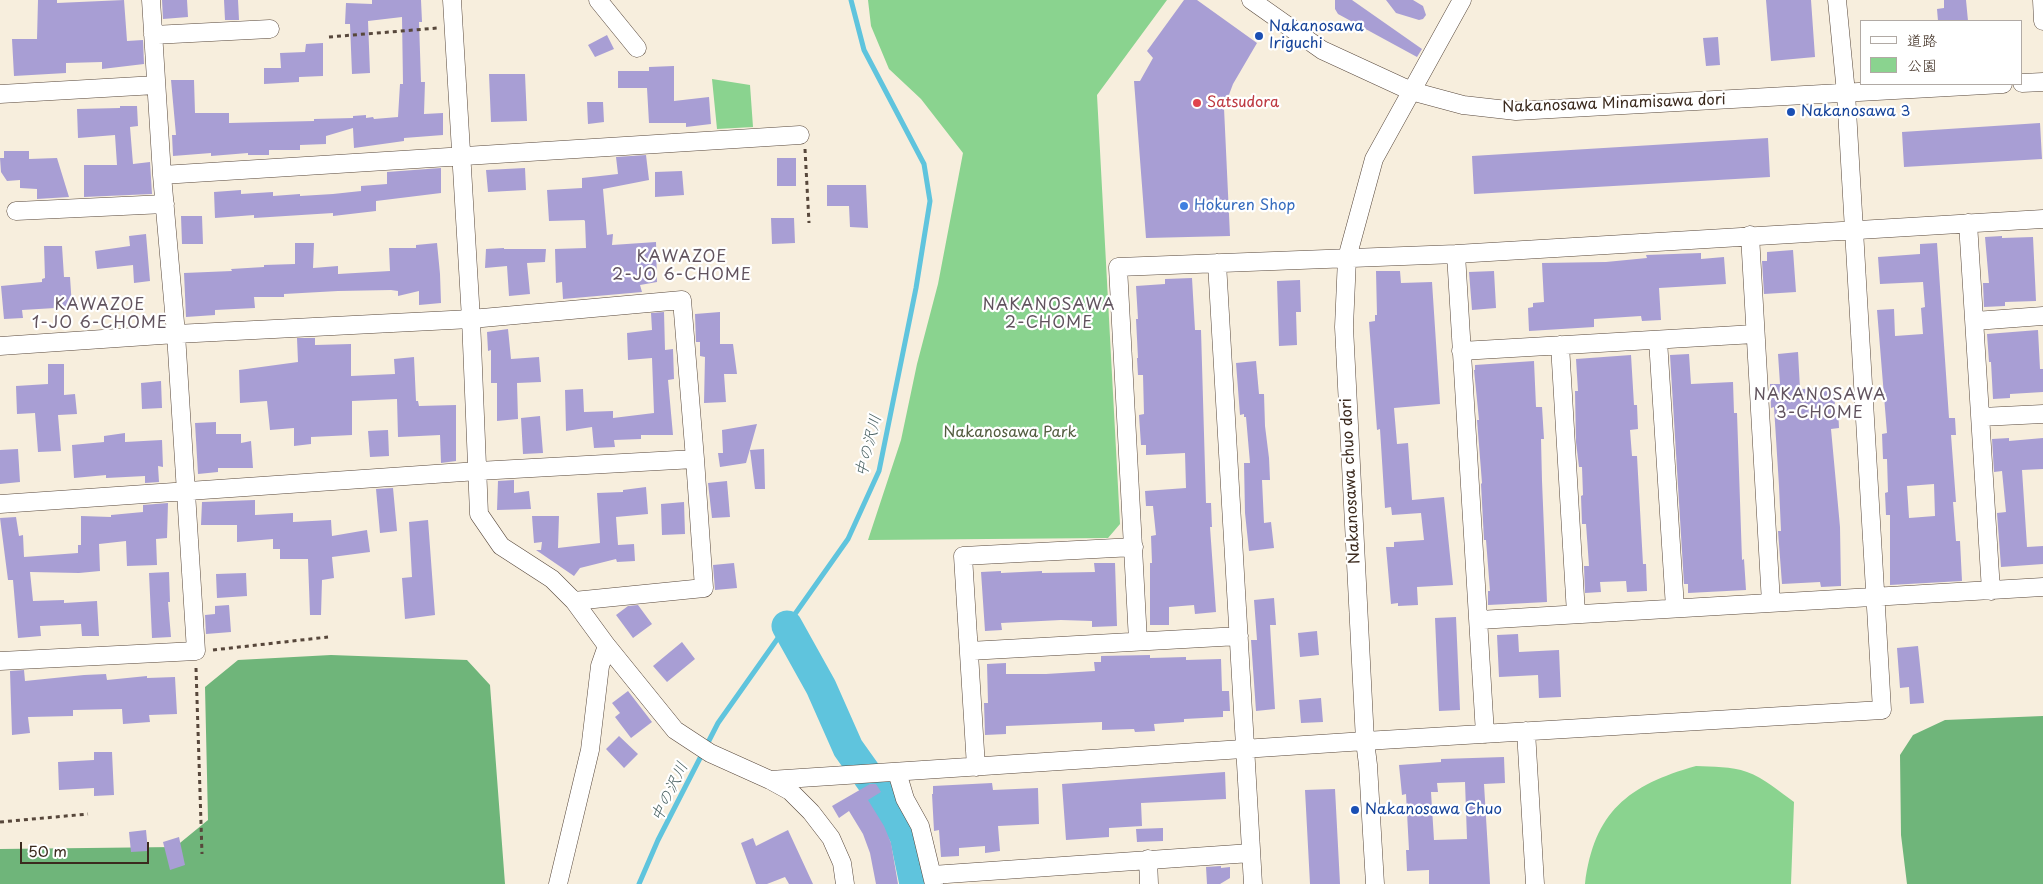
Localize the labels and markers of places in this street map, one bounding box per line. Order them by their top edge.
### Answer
place label: Nakanosawa Iriguchi [1269,18,1364,53]
marker: Nakanosawa Iriguchi [1253,30,1265,42]
place label: Satsudora [1207,94,1279,112]
marker: Satsudora [1191,97,1203,109]
place label: Nakanosawa 3 [1801,103,1910,121]
marker: Nakanosawa 3 [1785,106,1797,118]
place label: Hokuren Shop [1194,197,1295,215]
marker: Hokuren Shop [1178,200,1190,212]
place label: Nakanosawa Chuo [1365,801,1502,819]
marker: Nakanosawa Chuo [1349,804,1361,816]

